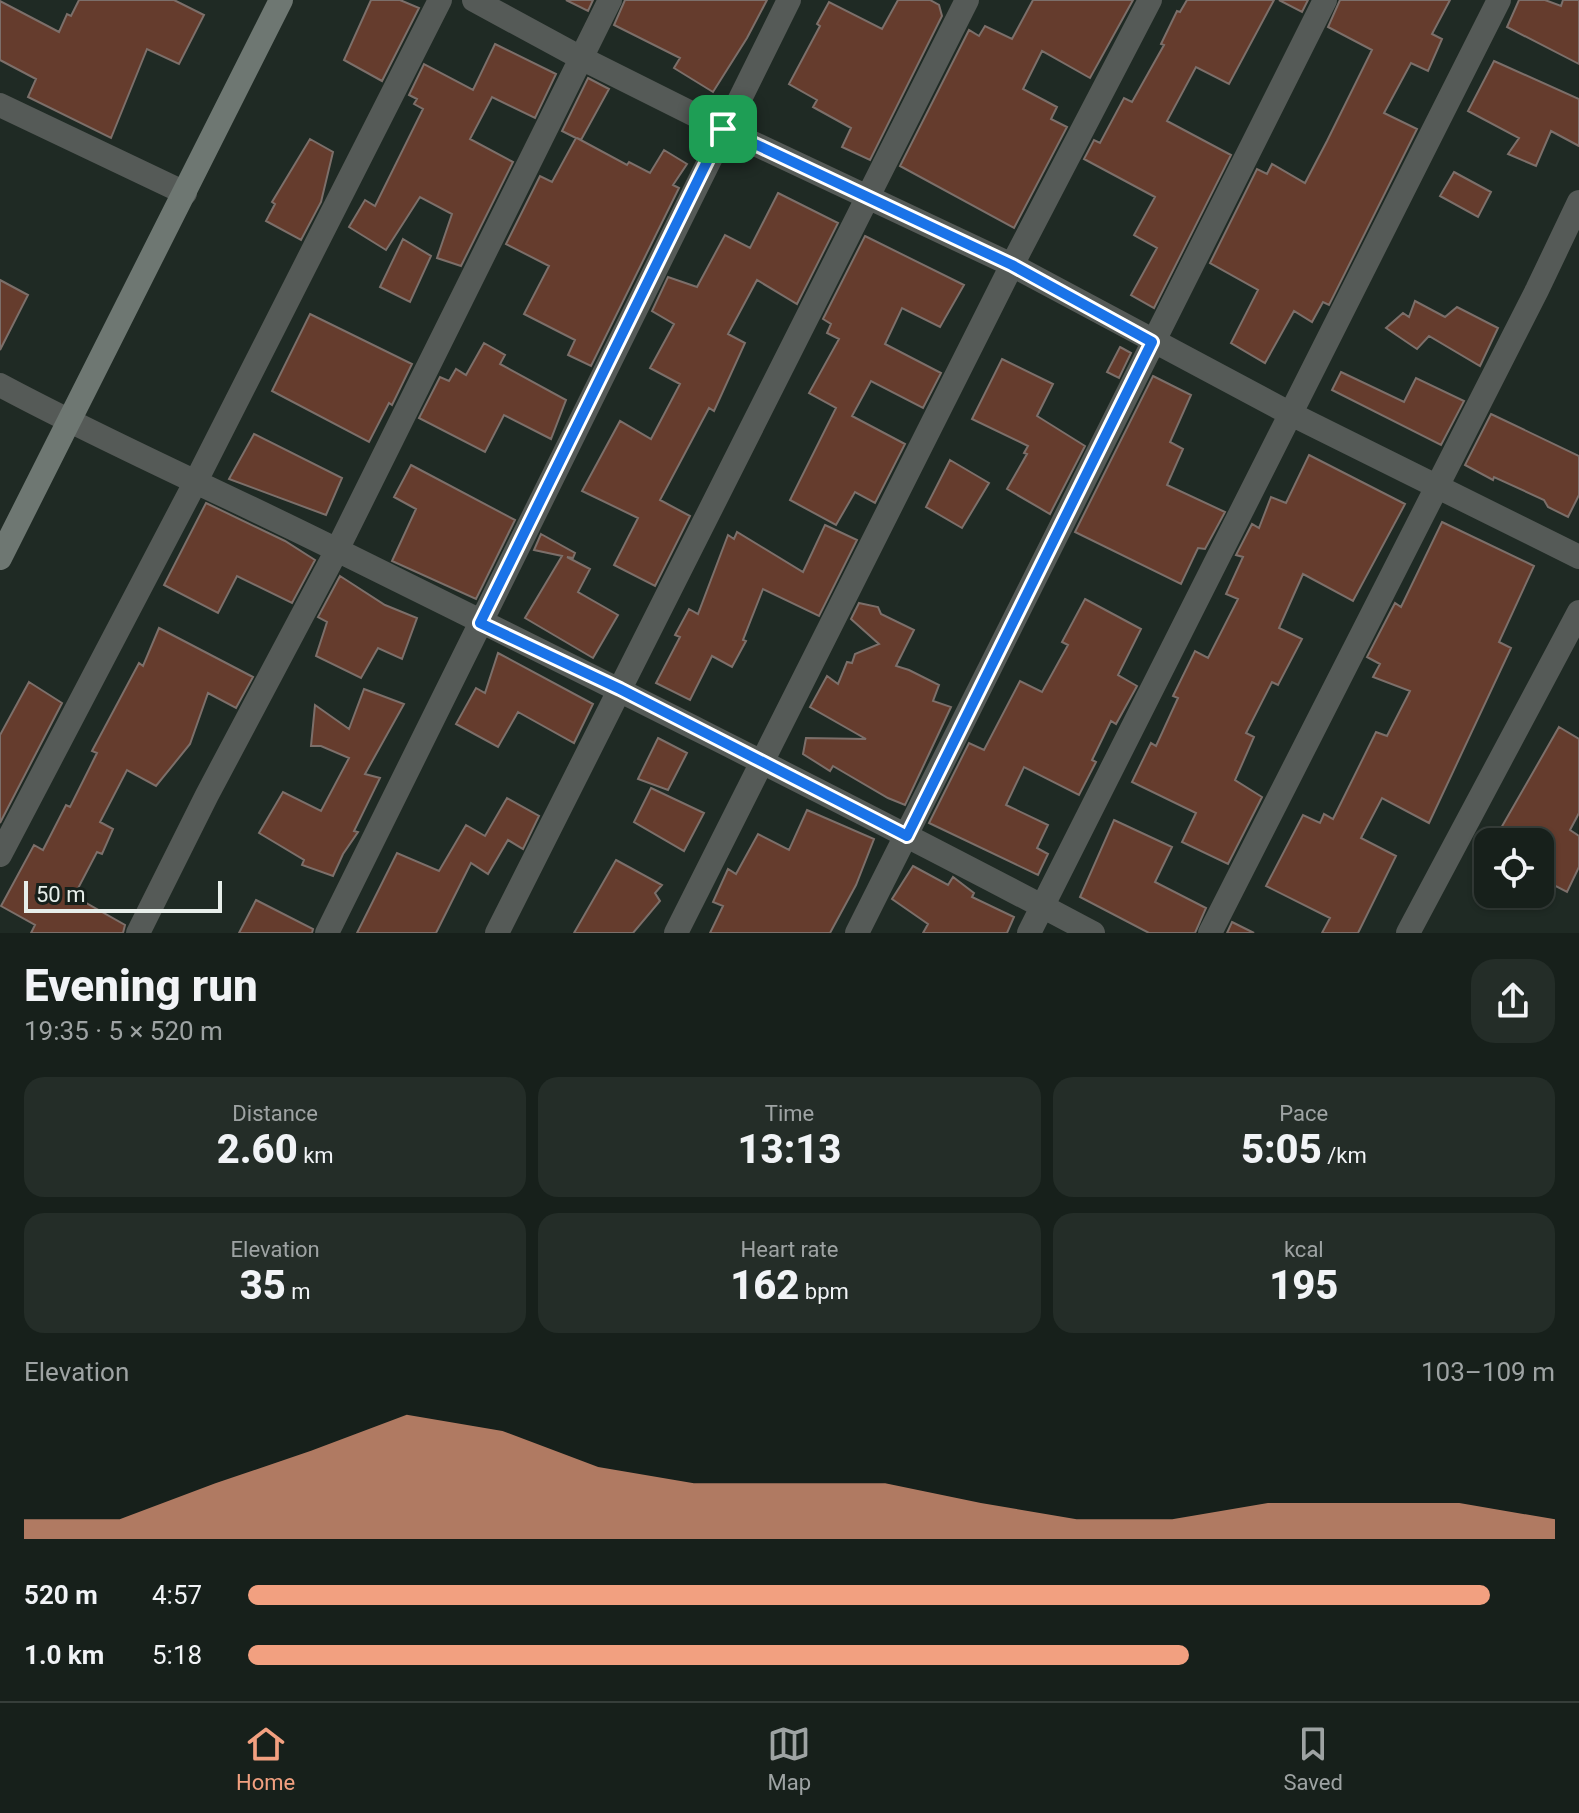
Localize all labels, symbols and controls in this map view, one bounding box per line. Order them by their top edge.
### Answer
pin [689,95,757,163]
icon: arrive [701,107,745,151]
map controls [1474,828,1554,908]
button: locate [1474,828,1554,908]
scale bar [24,877,222,913]
text: 50 m [36,882,85,907]
button: share [1471,959,1555,1043]
text: Evening run [24,960,258,1012]
text: 19:35 · 5 × 520 m [24,1016,223,1046]
text: Distance [232,1101,318,1126]
text: Time [765,1101,814,1126]
text: Pace [1279,1101,1328,1126]
text: 2.60 [217,1126,298,1173]
text: 13:13 [738,1126,841,1173]
text: 5:05 [1241,1126,1322,1173]
text: km [298,1143,334,1168]
text: /km [1322,1143,1367,1168]
text: Elevation [231,1237,320,1262]
text: Heart rate [741,1237,838,1262]
text: kcal [1284,1237,1324,1262]
text: 35 [240,1262,286,1309]
text: 162 [730,1262,799,1309]
text: 195 [1269,1262,1338,1309]
text: m [286,1279,311,1304]
text: bpm [799,1279,849,1304]
text: Elevation [24,1357,129,1387]
text: 103–109 m [1421,1357,1555,1387]
text: 520 m [24,1580,98,1610]
text: 4:57 [152,1580,202,1610]
text: 1.0 km [24,1640,104,1670]
text: 5:18 [152,1640,202,1670]
tab: Home [236,1722,295,1795]
tab: Map [767,1722,811,1795]
tab: Saved [1283,1722,1343,1795]

